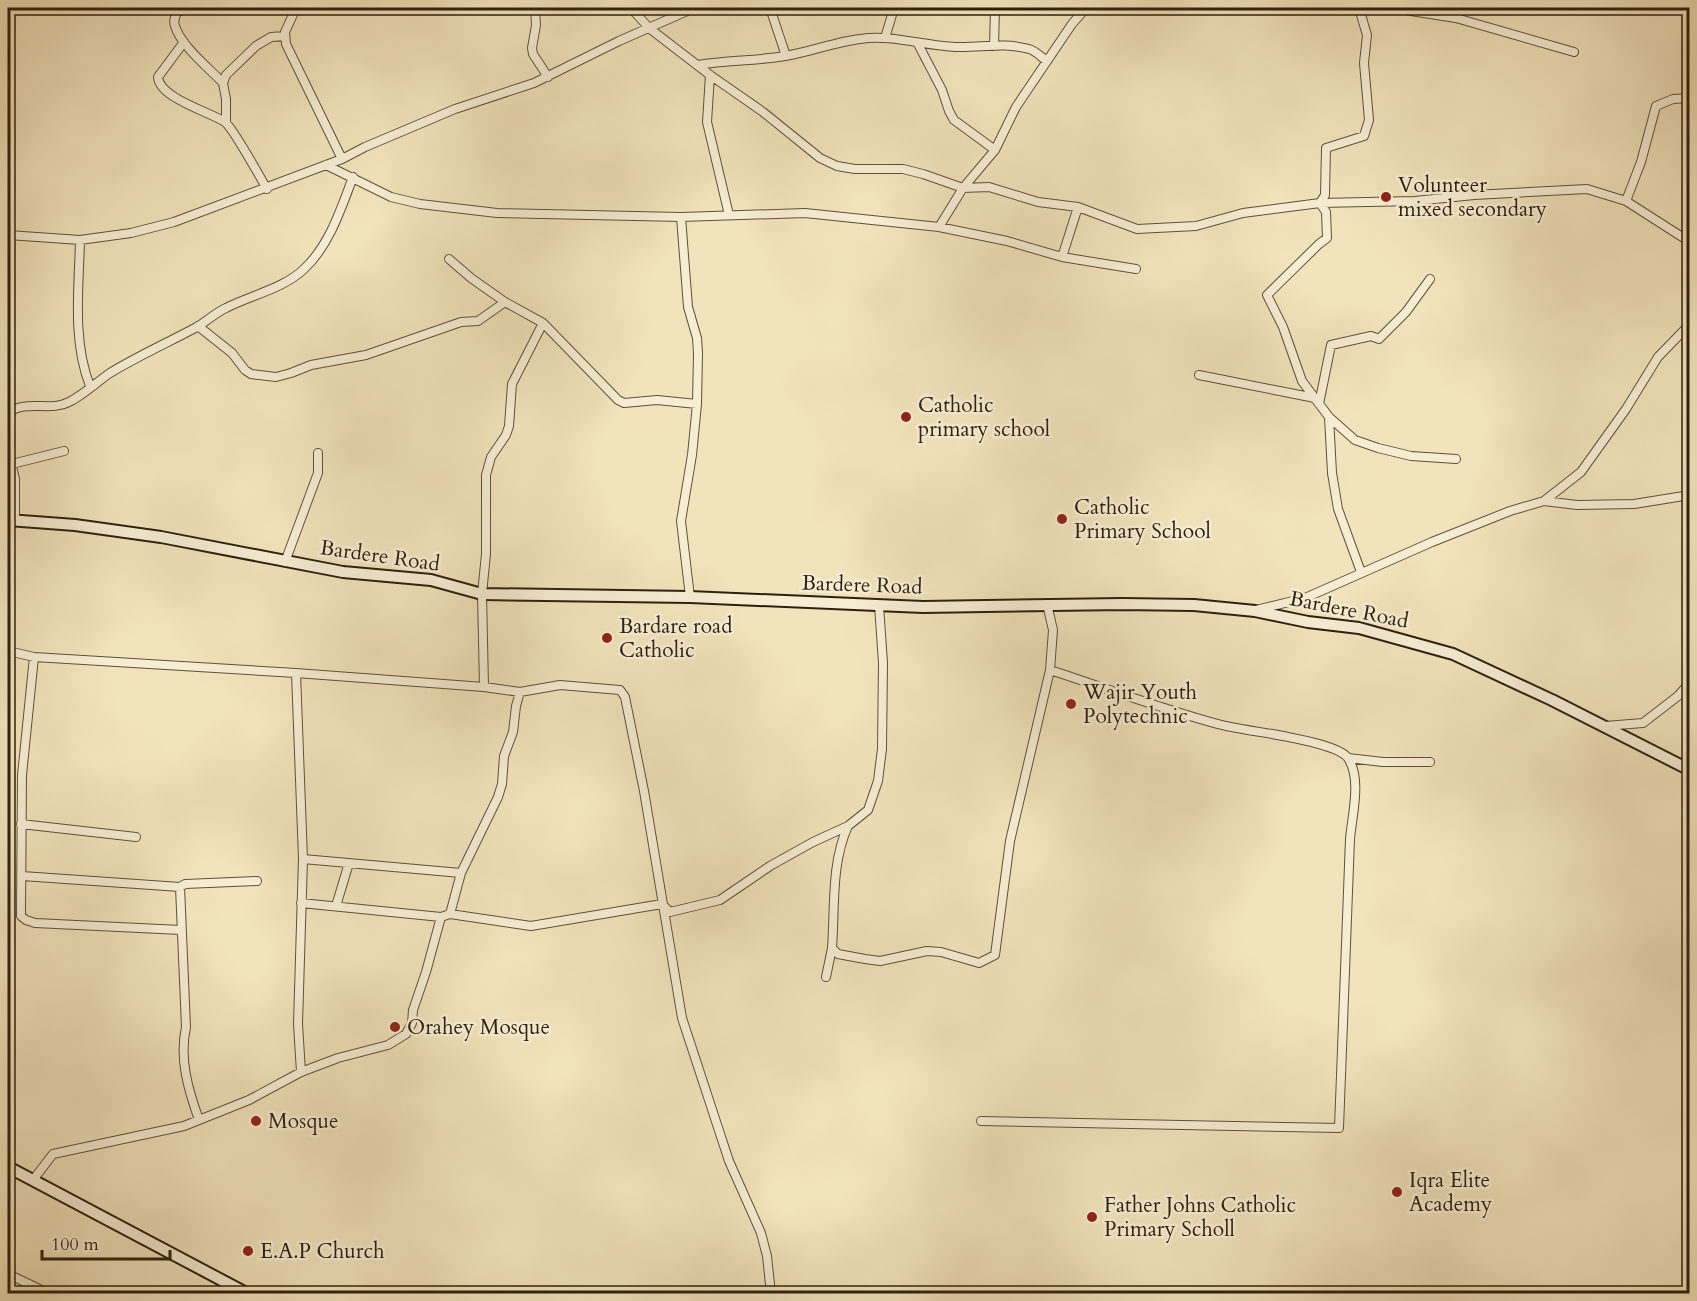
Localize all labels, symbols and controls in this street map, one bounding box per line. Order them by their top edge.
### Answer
place label: Volunteer mixed secondary [1398,171,1547,224]
marker: Volunteer mixed secondary [1379,190,1393,204]
place label: Catholic primary school [918,391,1050,444]
marker: Catholic primary school [899,410,913,424]
place label: Catholic Primary School [1074,493,1211,546]
marker: Catholic Primary School [1055,512,1069,526]
street label: Bardere Road [318,533,442,579]
street label: Bardere Road [801,568,923,602]
street label: Bardere Road [1287,584,1411,636]
place label: Bardare road Catholic [619,612,732,665]
marker: Bardare road Catholic [600,631,614,645]
place label: Wajir Youth Polytechnic [1082,678,1198,731]
marker: Wajir Youth Polytechnic [1064,697,1078,711]
place label: Orahey Mosque [407,1013,550,1042]
marker: Orahey Mosque [388,1020,402,1034]
place label: Mosque [268,1107,338,1136]
marker: Mosque [249,1114,263,1128]
place label: Iqra Elite Academy [1409,1166,1492,1219]
marker: Iqra Elite Academy [1390,1185,1404,1199]
place label: Father Johns Catholic Primary Scholl [1104,1191,1296,1244]
marker: Father Johns Catholic Primary Scholl [1085,1210,1099,1224]
scale bar [42,1223,170,1261]
text: 100 m [51,1232,99,1257]
place label: E.A.P Church [260,1237,385,1266]
marker: E.A.P Church [241,1244,255,1258]

